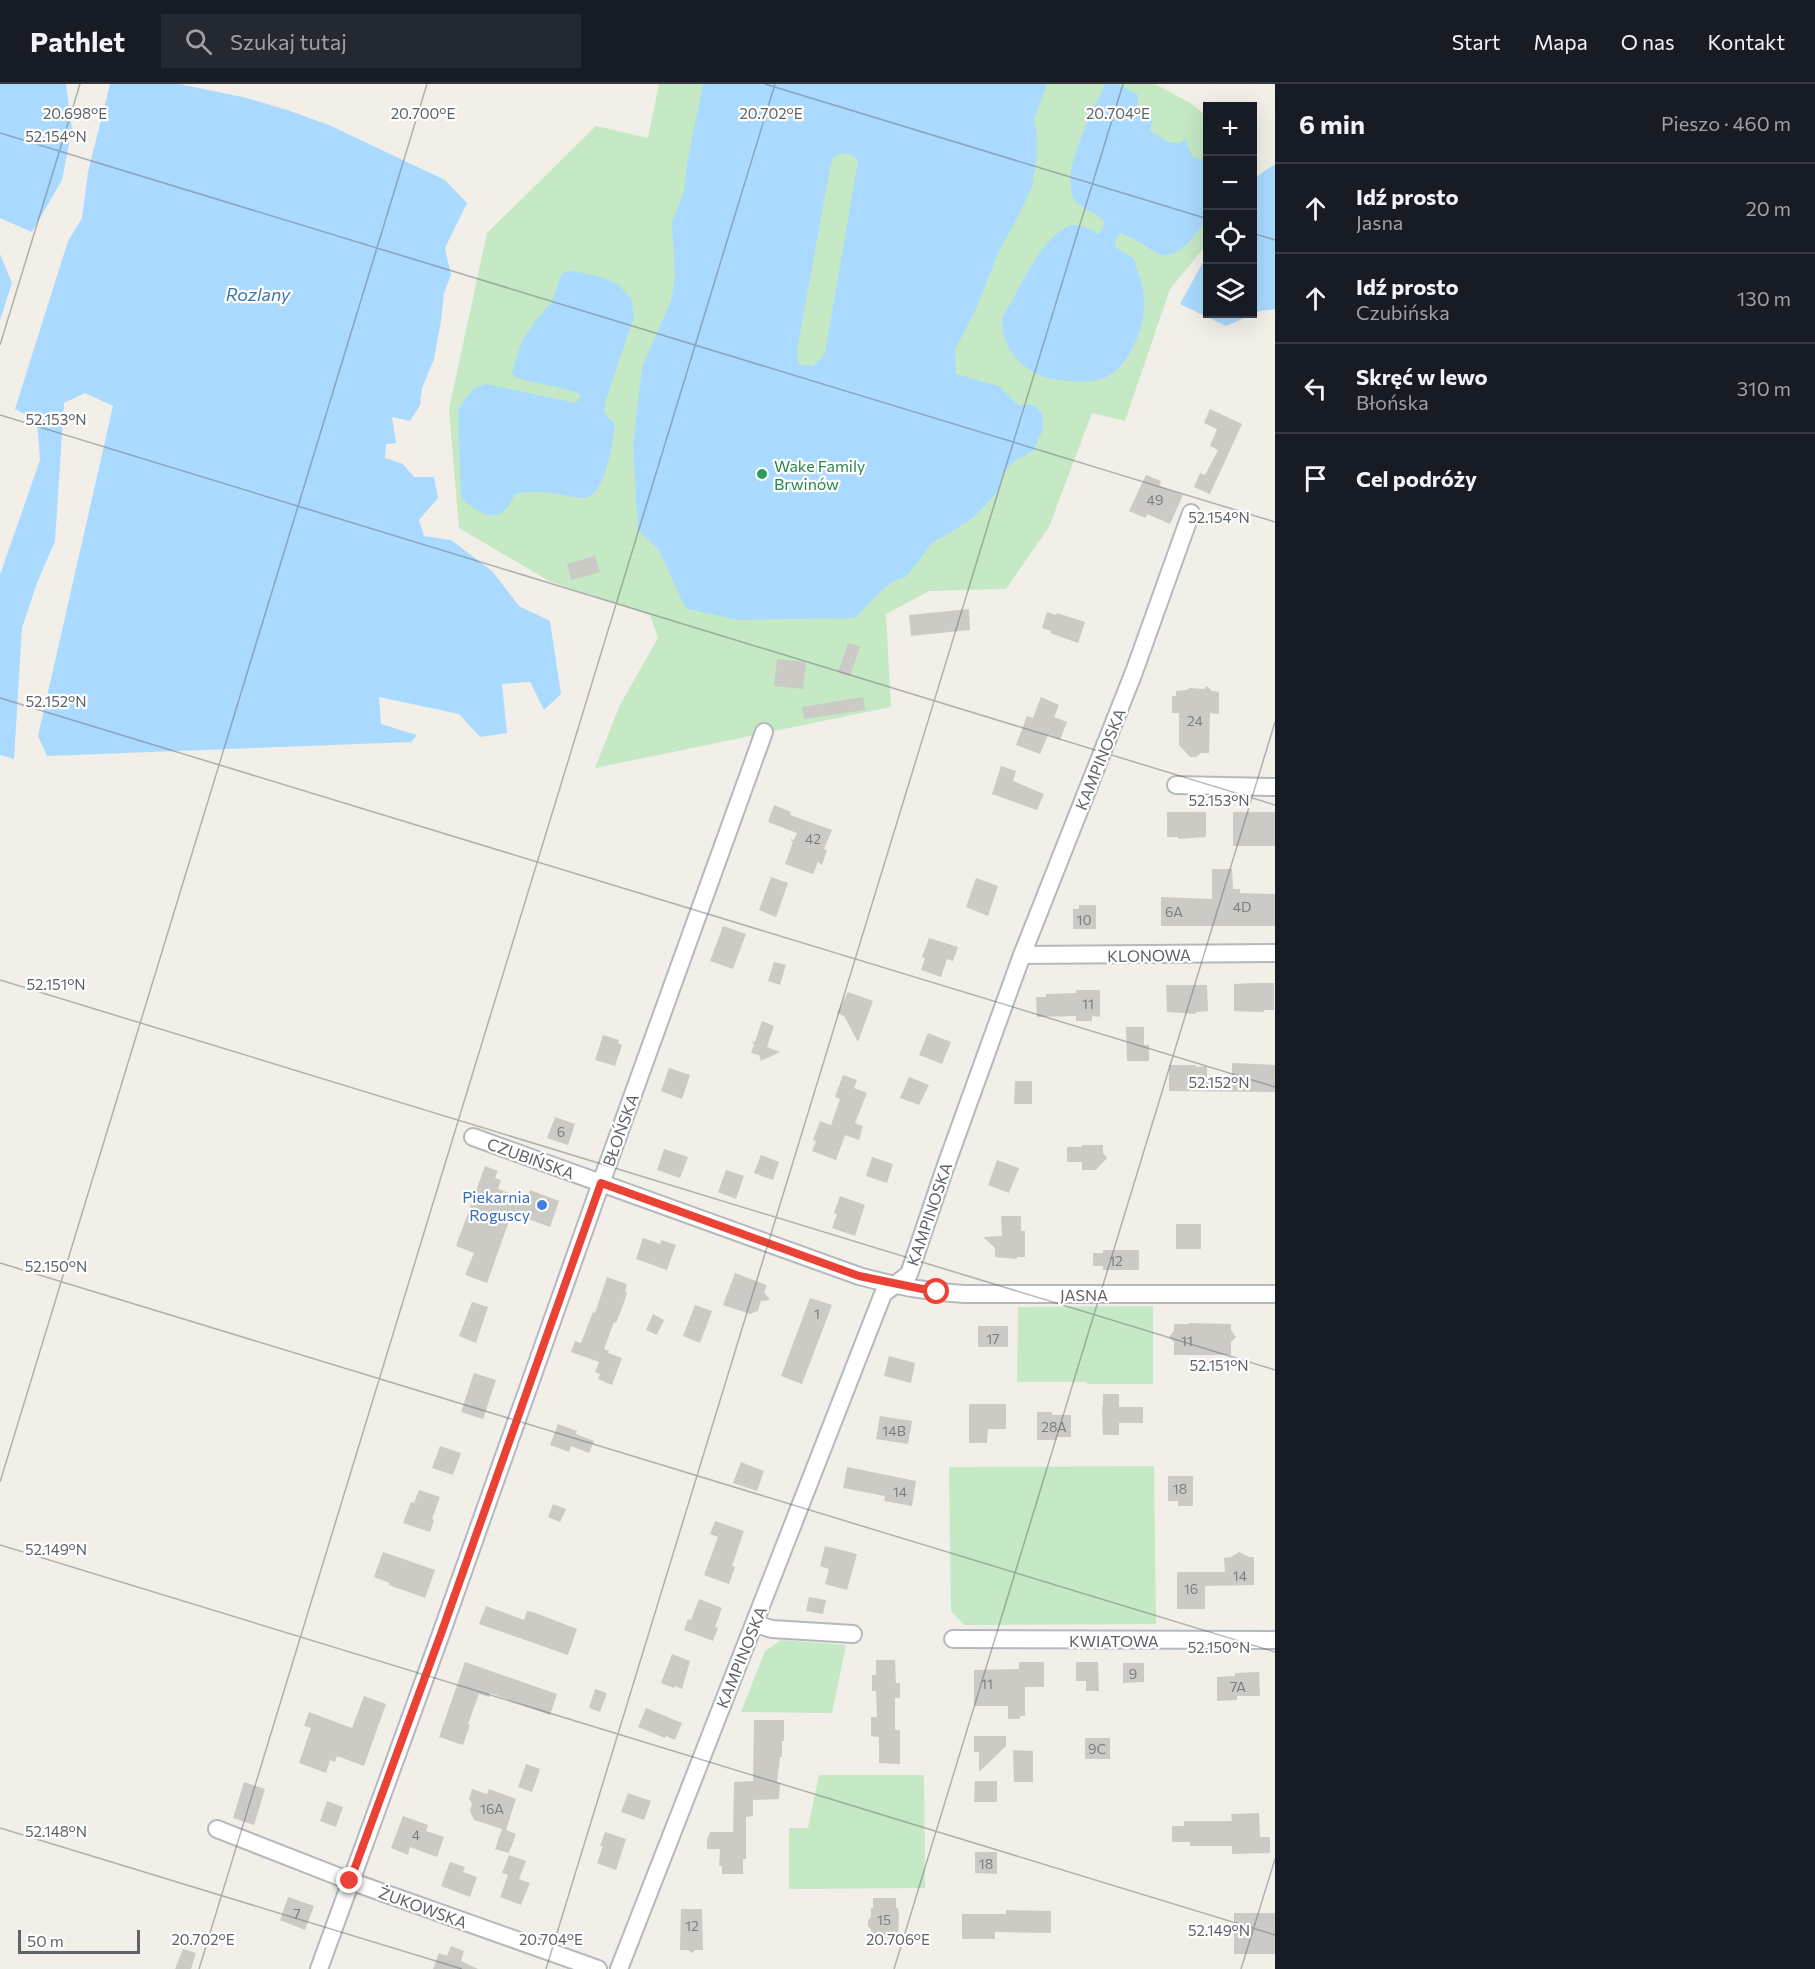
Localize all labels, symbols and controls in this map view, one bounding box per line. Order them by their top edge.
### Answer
search box [161,14,581,68]
text: Pathlet [30,24,125,58]
icon: search [182,25,215,58]
text: Szukaj tutaj [230,28,347,55]
text: Start [1452,29,1500,54]
text: Mapa [1533,29,1588,54]
text: O nas [1621,29,1674,54]
text: Kontakt [1707,29,1785,54]
map controls [1203,102,1257,318]
button: + [1203,102,1257,156]
text: 20.698°E [43,104,107,122]
text: 20.700°E [391,104,455,122]
text: 20.702°E [739,104,803,122]
text: 20.704°E [1086,104,1150,122]
text: 6 min [1299,108,1365,139]
text: Pieszo · 460 m [1661,111,1791,135]
text: 52.154°N [25,127,87,145]
button: − [1203,156,1257,210]
text: Idź prosto [1356,183,1459,210]
icon: ahead [1299,192,1332,225]
text: 20 m [1746,196,1791,220]
button: locate [1203,210,1257,264]
text: Jasna [1356,210,1403,234]
button: layers [1203,264,1257,318]
text: Idź prosto [1356,273,1459,300]
icon: ahead [1299,282,1332,315]
water label: Rozlany [226,283,291,305]
text: 130 m [1737,286,1791,310]
text: Czubińska [1356,300,1450,324]
text: Skręć w lewo [1356,363,1488,390]
icon: left [1299,372,1332,405]
text: 310 m [1737,376,1791,400]
text: Błońska [1356,390,1429,414]
text: 52.153°N [25,410,87,428]
place label: Wake Family Brwinów [774,456,865,493]
icon: arrive [1299,462,1332,495]
text: Cel podróży [1356,465,1477,492]
marker: Wake Family Brwinów [755,467,769,481]
house number: 49 [1147,491,1163,508]
text: 52.154°N [1188,508,1250,526]
text: 52.152°N [25,692,87,710]
street label: KAMPINOSKA [1071,705,1129,813]
house number: 24 [1187,712,1204,729]
text: 52.153°N [1188,791,1250,809]
house number: 42 [805,830,821,847]
house number: 4D [1233,898,1251,915]
house number: 6A [1165,903,1183,920]
house number: 10 [1076,911,1092,928]
street label: KLONOWA [1107,945,1191,965]
text: 52.151°N [26,975,86,993]
house number: 11 [1082,995,1094,1012]
text: 52.152°N [1188,1073,1250,1091]
street label: BŁOŃSKA [598,1091,642,1169]
house number: 6 [557,1123,565,1140]
street label: CZUBIŃSKA [485,1133,577,1183]
street label: KAMPINOSKA [902,1160,956,1268]
place label: Piekarnia Roguscy [462,1187,530,1224]
marker: Piekarnia Roguscy [535,1198,549,1212]
house number: 12 [1109,1252,1123,1269]
text: 52.150°N [25,1257,87,1275]
route start [923,1278,949,1304]
street label: JASNA [1060,1285,1108,1304]
house number: 1 [814,1305,820,1322]
house number: 17 [986,1330,1000,1347]
house number: 11 [1181,1332,1193,1349]
text: 52.151°N [1189,1356,1249,1374]
house number: 28A [1041,1418,1067,1435]
house number: 14B [882,1422,906,1439]
house number: 18 [1173,1480,1187,1497]
house number: 14 [893,1483,908,1500]
text: 52.149°N [25,1540,87,1558]
house number: 14 [1233,1567,1248,1584]
house number: 16 [1184,1580,1198,1597]
street label: KAMPINOSKA [712,1603,770,1711]
street label: KWIATOWA [1069,1631,1159,1650]
text: 52.150°N [1188,1638,1250,1656]
house number: 9 [1129,1665,1137,1682]
house number: 11 [981,1675,993,1692]
house number: 7A [1230,1678,1246,1695]
house number: 9C [1088,1740,1106,1757]
house number: 16A [480,1800,504,1817]
text: 52.148°N [25,1822,87,1840]
house number: 4 [412,1826,421,1843]
house number: 18 [979,1855,993,1872]
route end [336,1867,362,1893]
street label: ŻUKOWSKA [376,1882,470,1932]
house number: 7 [293,1905,301,1922]
house number: 15 [877,1911,891,1928]
house number: 12 [685,1917,699,1934]
text: 52.149°N [1188,1921,1250,1939]
scale bar [18,1927,140,1954]
text: 20.702°E [171,1930,235,1948]
text: 20.704°E [519,1930,583,1948]
text: 20.706°E [866,1930,930,1948]
text: 50 m [27,1931,64,1950]

